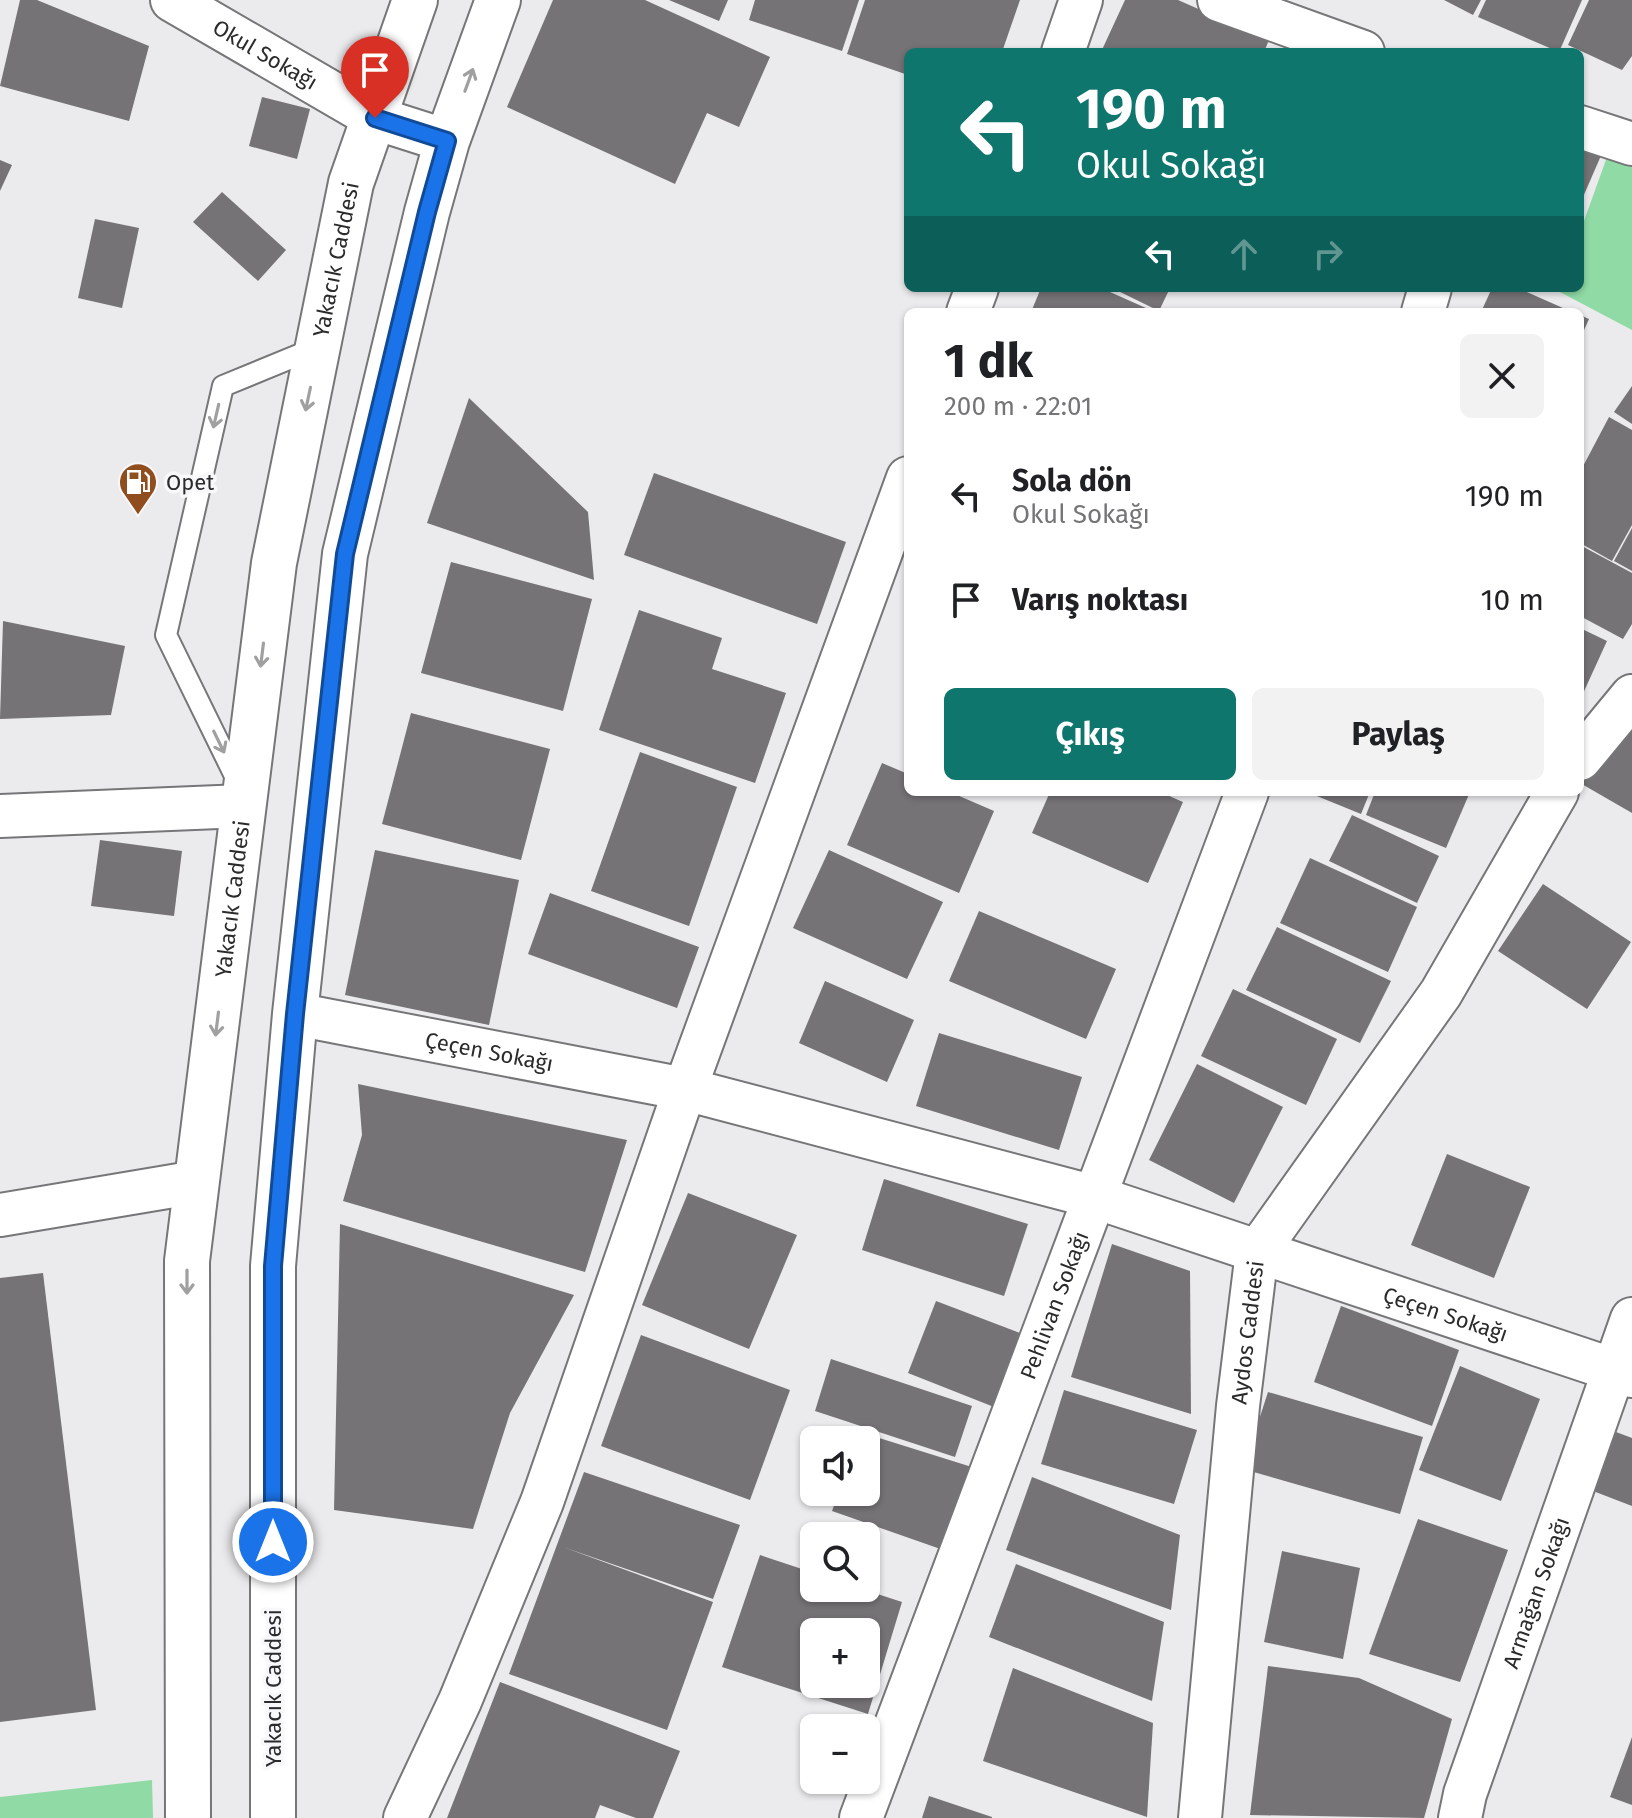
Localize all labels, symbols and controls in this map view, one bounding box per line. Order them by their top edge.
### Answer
street label: Okul Sokağı [208,13,323,95]
pin [341,36,409,118]
icon: arrive [353,48,397,92]
one-way arrow [463,68,478,93]
text: 190 m [1076,76,1227,143]
icon: left [944,80,1048,184]
text: Okul Sokağı [1076,144,1267,188]
street label: Yakacık Caddesi [307,179,364,340]
icon: left [1138,232,1182,276]
icon: ahead [1222,232,1266,276]
icon: right [1306,232,1350,276]
text: 1 dk [944,332,1033,390]
button: close [1460,334,1544,418]
one-way arrow [299,385,314,411]
text: 200 m · 22:01 [944,391,1092,422]
one-way arrow [208,403,223,429]
fuel station icon: Opet [117,461,159,516]
text: Sola dön [1012,463,1132,499]
place label: Opet [166,469,214,496]
icon: left [944,474,988,518]
text: 190 m [1465,478,1544,514]
text: Okul Sokağı [1012,499,1150,530]
icon: arrive [944,578,988,622]
text: Varış noktası [1012,582,1188,618]
text: 10 m [1481,582,1544,618]
one-way arrow [255,641,270,667]
button: Çıkış [944,688,1236,780]
button: Paylaş [1252,688,1544,780]
one-way arrow [212,730,227,754]
street label: Yakacık Caddesi [209,819,255,979]
one-way arrow [209,1010,224,1037]
street label: Çeçen Sokağı [423,1026,556,1077]
street label: Pehlivan Sokağı [1014,1227,1094,1383]
street label: Aydos Caddesi [1225,1259,1269,1406]
one-way arrow [179,1268,195,1295]
street label: Çeçen Sokağı [1379,1281,1512,1347]
map controls [800,1426,880,1794]
button: sound [800,1426,880,1506]
position arrow [231,1500,315,1584]
street label: Armağan Sokağı [1497,1513,1575,1672]
button: search [800,1522,880,1602]
street label: Yakacık Caddesi [260,1609,287,1767]
button: + [800,1618,880,1698]
button: − [800,1714,880,1794]

